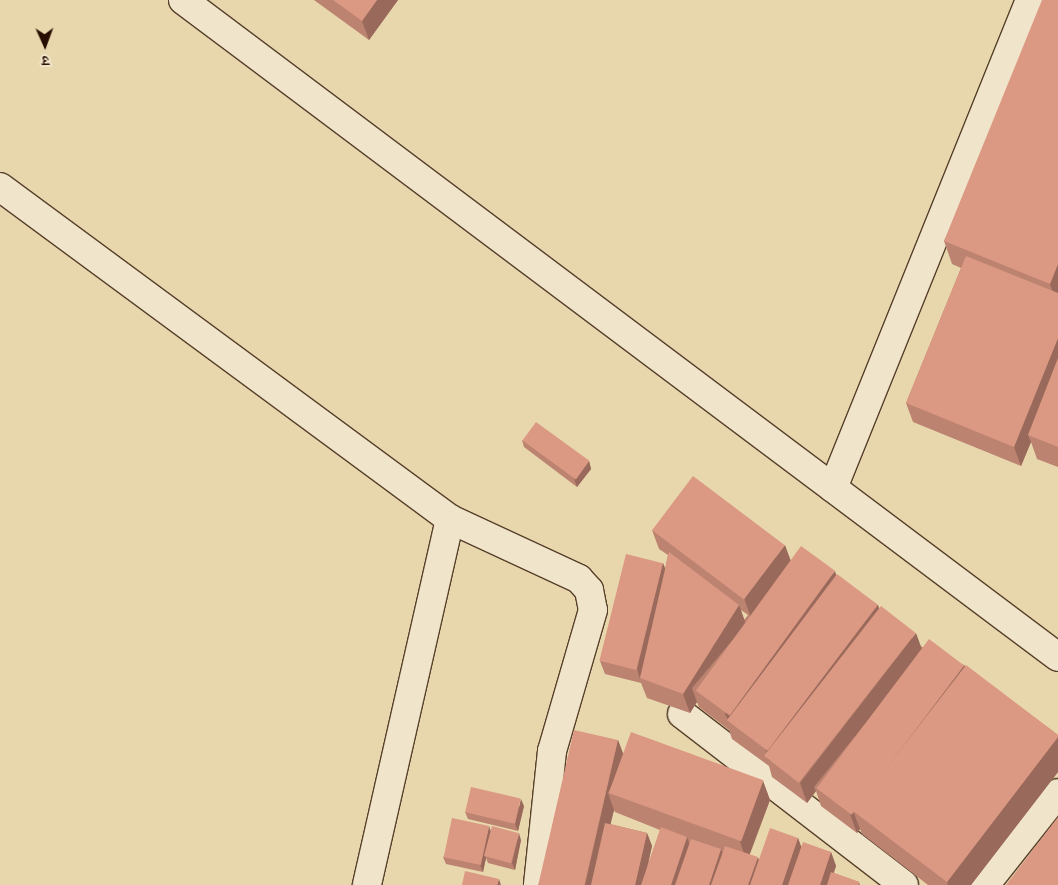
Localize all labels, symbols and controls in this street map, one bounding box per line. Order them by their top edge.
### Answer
north arrow [20,20,70,70]
text: उ [42,51,49,70]

